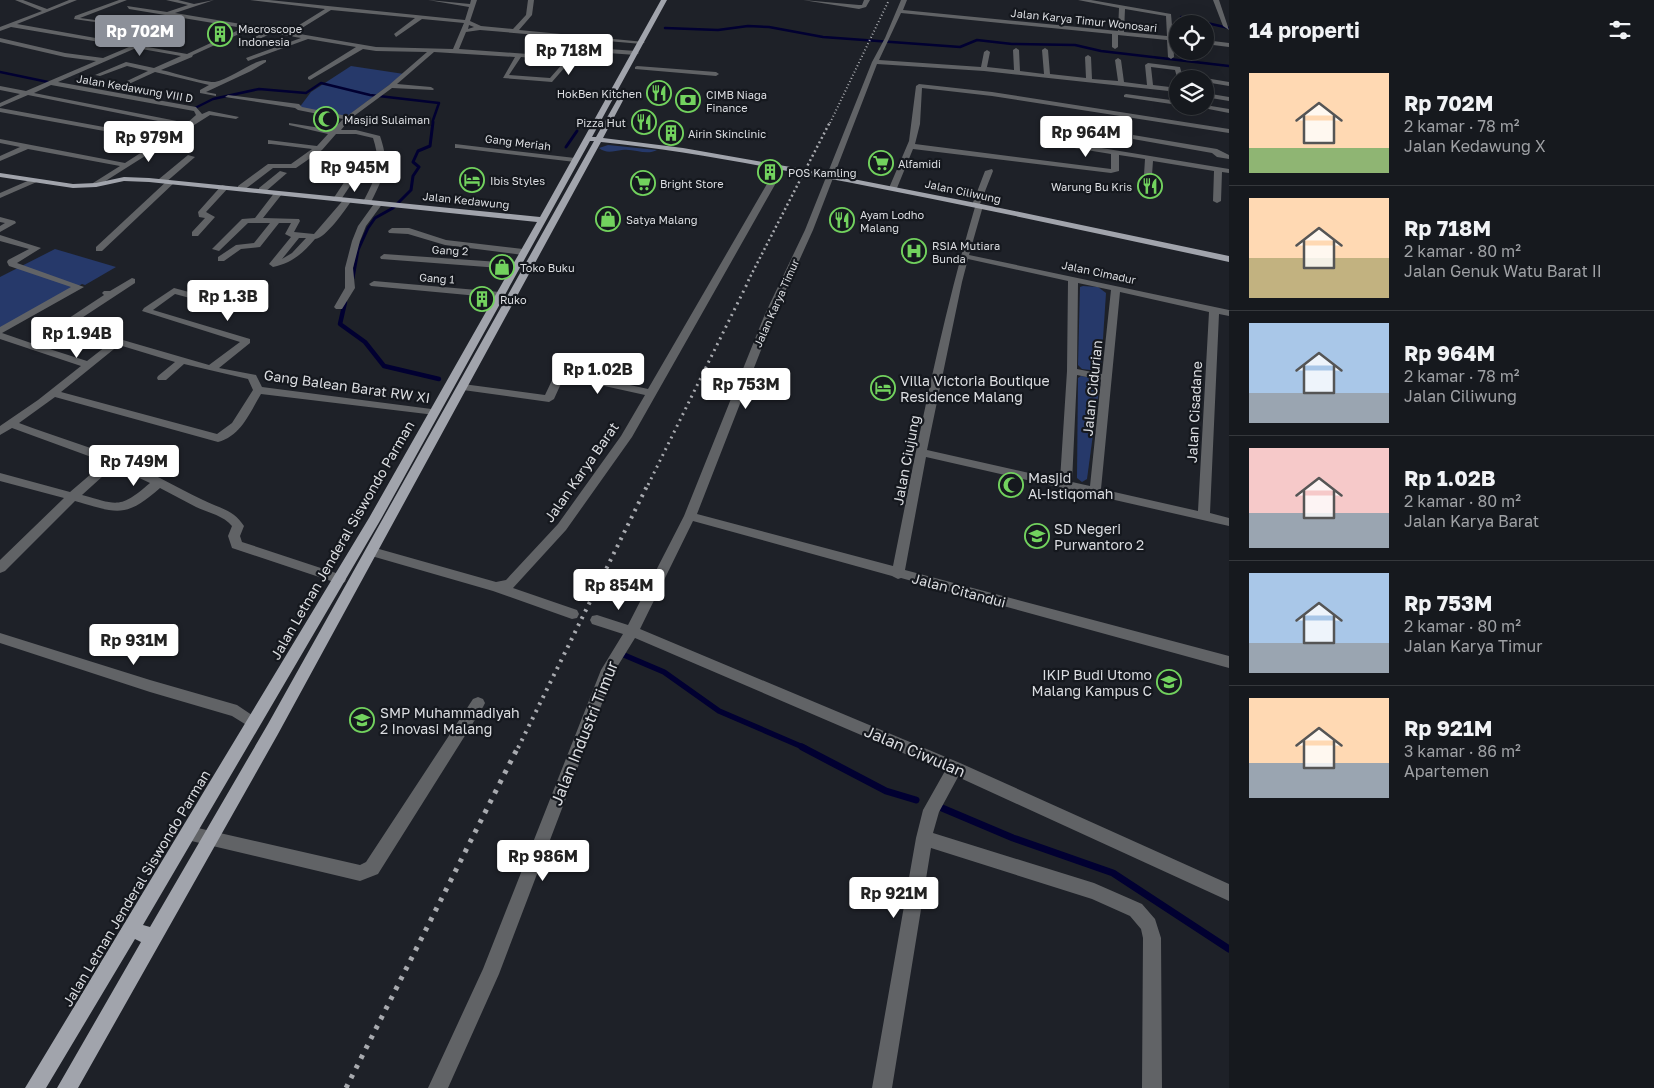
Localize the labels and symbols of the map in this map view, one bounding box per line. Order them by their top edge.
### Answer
street label: Jalan Karya Timur Wonosari [1010,6,1158,34]
pin: Rp 702M [94,15,186,57]
building icon: Macroscope Indonesia [207,21,233,47]
place label: Macroscope Indonesia [238,22,302,48]
pin: Rp 718M [523,34,615,76]
street label: Jalan Kedawung VIII D [76,71,195,105]
restaurant icon: HokBen Kitchen [646,80,672,106]
place label: HokBen Kitchen [557,87,642,100]
bank icon: CIMB Niaga Finance [675,87,701,113]
place label: CIMB Niaga Finance [706,88,767,114]
mosque icon: Masjid Sulaiman [313,106,339,132]
restaurant icon: Pizza Hut [631,109,657,135]
place label: Masjid Sulaiman [344,113,430,126]
place label: Pizza Hut [576,116,626,129]
pin: Rp 964M [1040,116,1132,158]
pin: Rp 979M [103,120,195,163]
building icon: Airin Skinclinic [658,120,684,146]
place label: Airin Skinclinic [688,127,766,140]
street label: Gang Meriah [484,132,552,152]
pin: Rp 945M [309,150,401,193]
supermarket icon: Alfamidi [868,150,894,176]
place label: Alfamidi [898,157,941,170]
building icon: POS Kamling [757,159,783,185]
place label: POS Kamling [788,166,857,179]
hotel icon: Ibis Styles [459,167,485,193]
supermarket icon: Bright Store [630,170,656,196]
restaurant icon: Warung Bu Kris [1137,173,1163,199]
place label: Ibis Styles [490,174,545,187]
place label: Bright Store [660,177,724,190]
street label: Jalan Ciliwung [924,177,1002,205]
place label: Warung Bu Kris [1051,180,1132,193]
street label: Jalan Kedawung [422,189,510,211]
shop icon: Satya Malang [595,206,621,232]
restaurant icon: Ayam Lodho Malang [829,207,855,233]
place label: Ayam Lodho Malang [860,208,925,234]
place label: Satya Malang [626,213,698,226]
hospital icon: RSIA Mutiara Bunda [901,238,927,264]
place label: RSIA Mutiara Bunda [932,239,1000,265]
street label: Gang 2 [431,243,469,257]
shop icon: Toko Buku [489,254,515,280]
street label: Jalan Karya Timur [751,256,802,349]
street label: Jalan Cimadur [1061,258,1138,286]
place label: Toko Buku [520,261,575,274]
street label: Gang 1 [419,270,455,286]
pin: Rp 1.3B [182,280,274,322]
building icon: Ruko [469,286,495,312]
place label: Ruko [500,293,527,306]
pin: Rp 1.94B [25,316,129,359]
street label: Jalan Cidurian [1079,339,1105,437]
pin: Rp 1.02B [546,352,650,395]
street label: Jalan Cisadane [1183,361,1205,463]
street label: Gang Balean Barat RW XI [263,366,431,406]
pin: Rp 753M [700,368,792,410]
place label: Villa Victoria Boutique Residence Malang [900,372,1050,405]
hotel icon: Villa Victoria Boutique Residence Malang [870,375,896,401]
street label: Jalan Ciujung [889,414,923,506]
street label: Jalan Letnan Jenderal Siswondo Parman [266,418,418,662]
street label: Jalan Karya Barat [540,419,622,525]
pin: Rp 749M [88,444,180,487]
place label: Masjid Al-Istiqomah [1028,469,1113,502]
mosque icon: Masjid Al-Istiqomah [998,472,1024,498]
place label: SD Negeri Purwantoro 2 [1054,520,1144,553]
school or university icon: SD Negeri Purwantoro 2 [1024,523,1050,549]
pin: Rp 854M [573,568,665,611]
street label: Jalan Citandui [910,569,1008,611]
pin: Rp 931M [88,624,180,666]
street label: Jalan Industri Timur [546,658,622,808]
place label: IKIP Budi Utomo Malang Kampus C [1032,666,1152,699]
school or university icon: IKIP Budi Utomo Malang Kampus C [1156,669,1182,695]
place label: SMP Muhammadiyah 2 Inovasi Malang [380,704,520,737]
school or university icon: SMP Muhammadiyah 2 Inovasi Malang [349,707,375,733]
street label: Jalan Ciwulan [862,721,968,781]
street label: Jalan Letnan Jenderal Siswondo Parman [58,767,214,1009]
pin: Rp 986M [497,840,589,882]
pin: Rp 921M [848,876,940,919]

